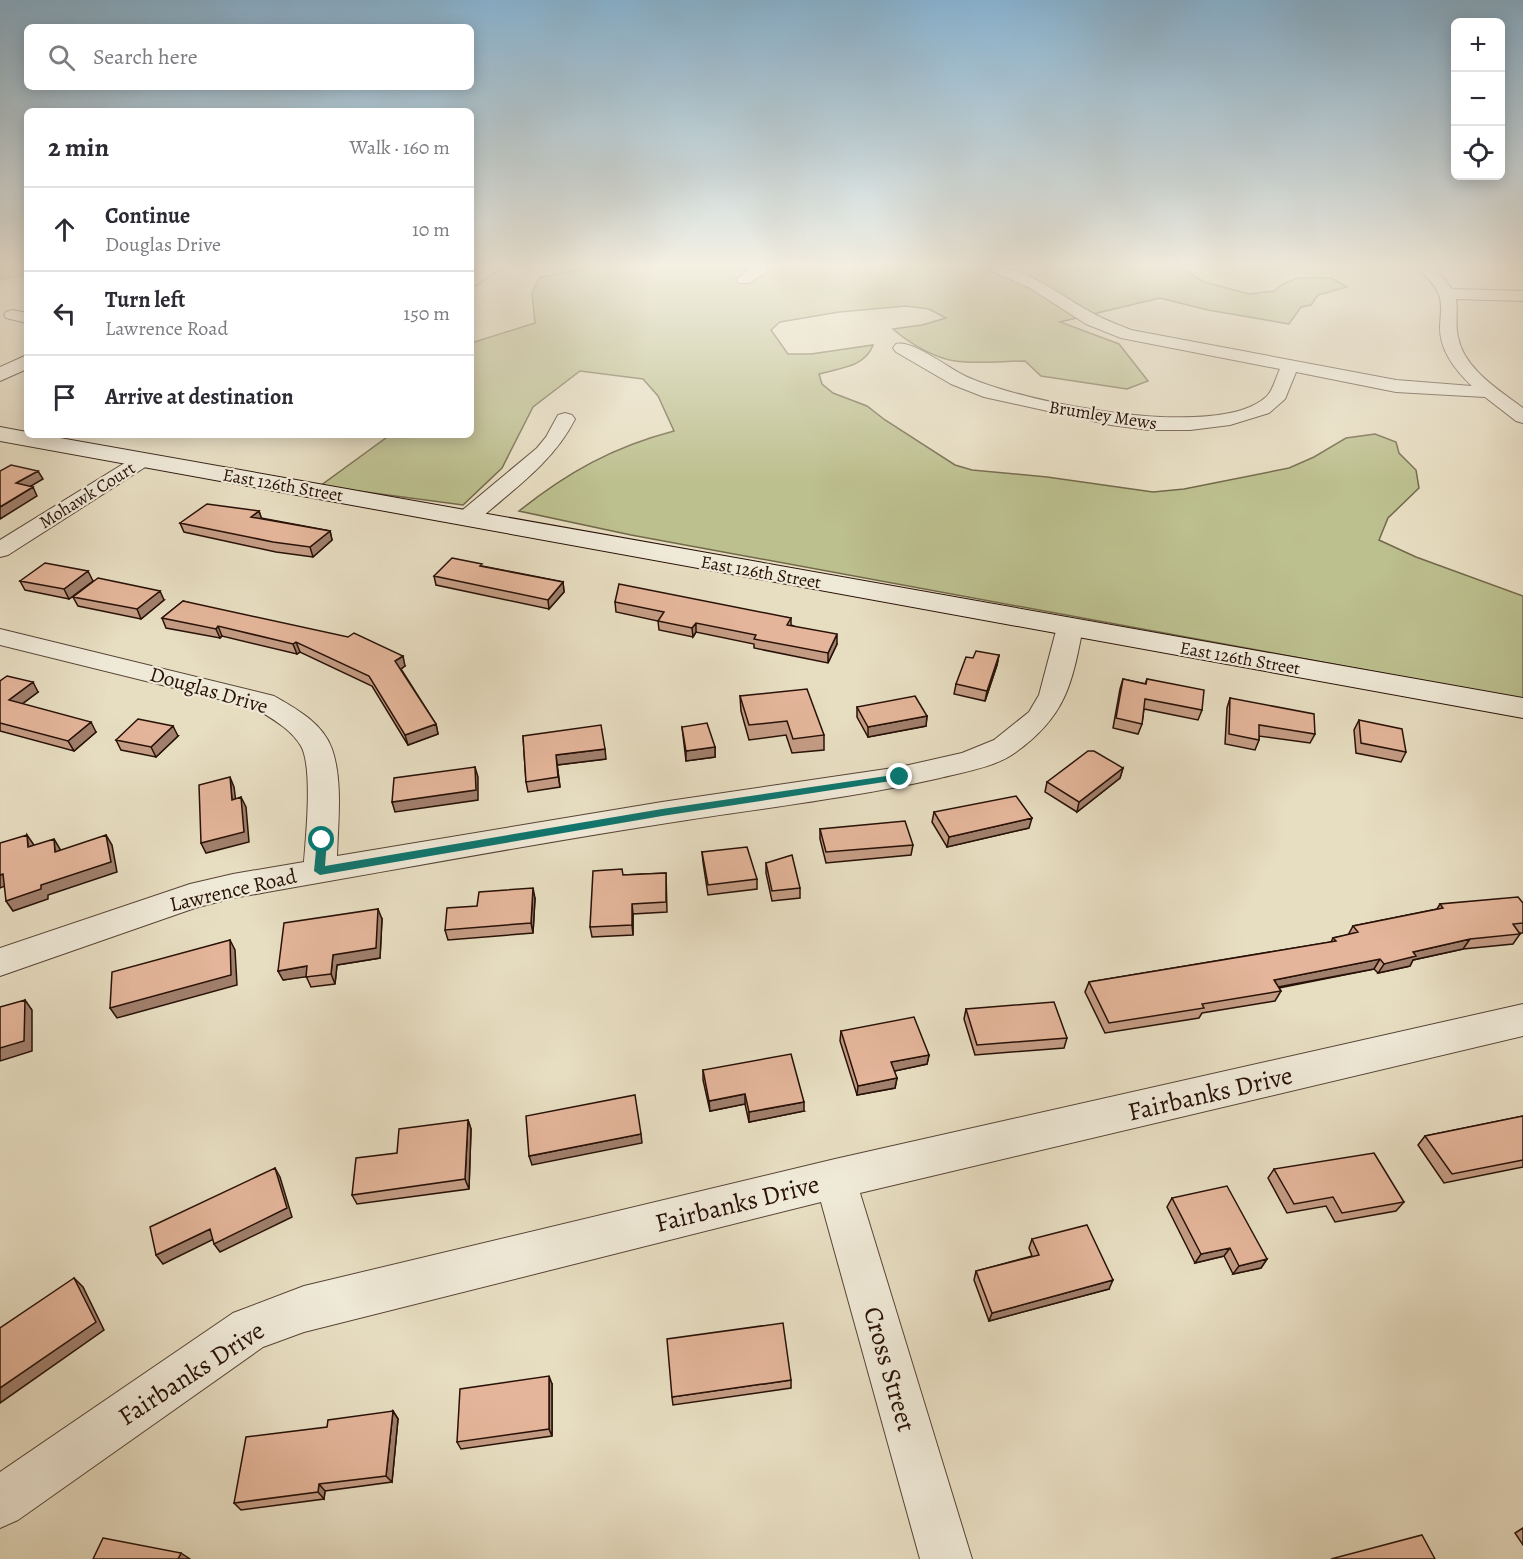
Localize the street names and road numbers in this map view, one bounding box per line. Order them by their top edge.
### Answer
street label: Brumley Mews [1047,395,1159,435]
street label: Mohawk Court [34,456,140,534]
street label: East 126th Street [221,463,345,507]
street label: East 126th Street [699,550,823,594]
street label: East 126th Street [1178,636,1302,680]
street label: Douglas Drive [147,660,271,720]
street label: Lawrence Road [167,862,300,918]
street label: Fairbanks Drive [1124,1058,1296,1129]
street label: Fairbanks Drive [651,1166,823,1241]
street label: Cross Street [855,1303,924,1436]
street label: Fairbanks Drive [111,1313,271,1434]

